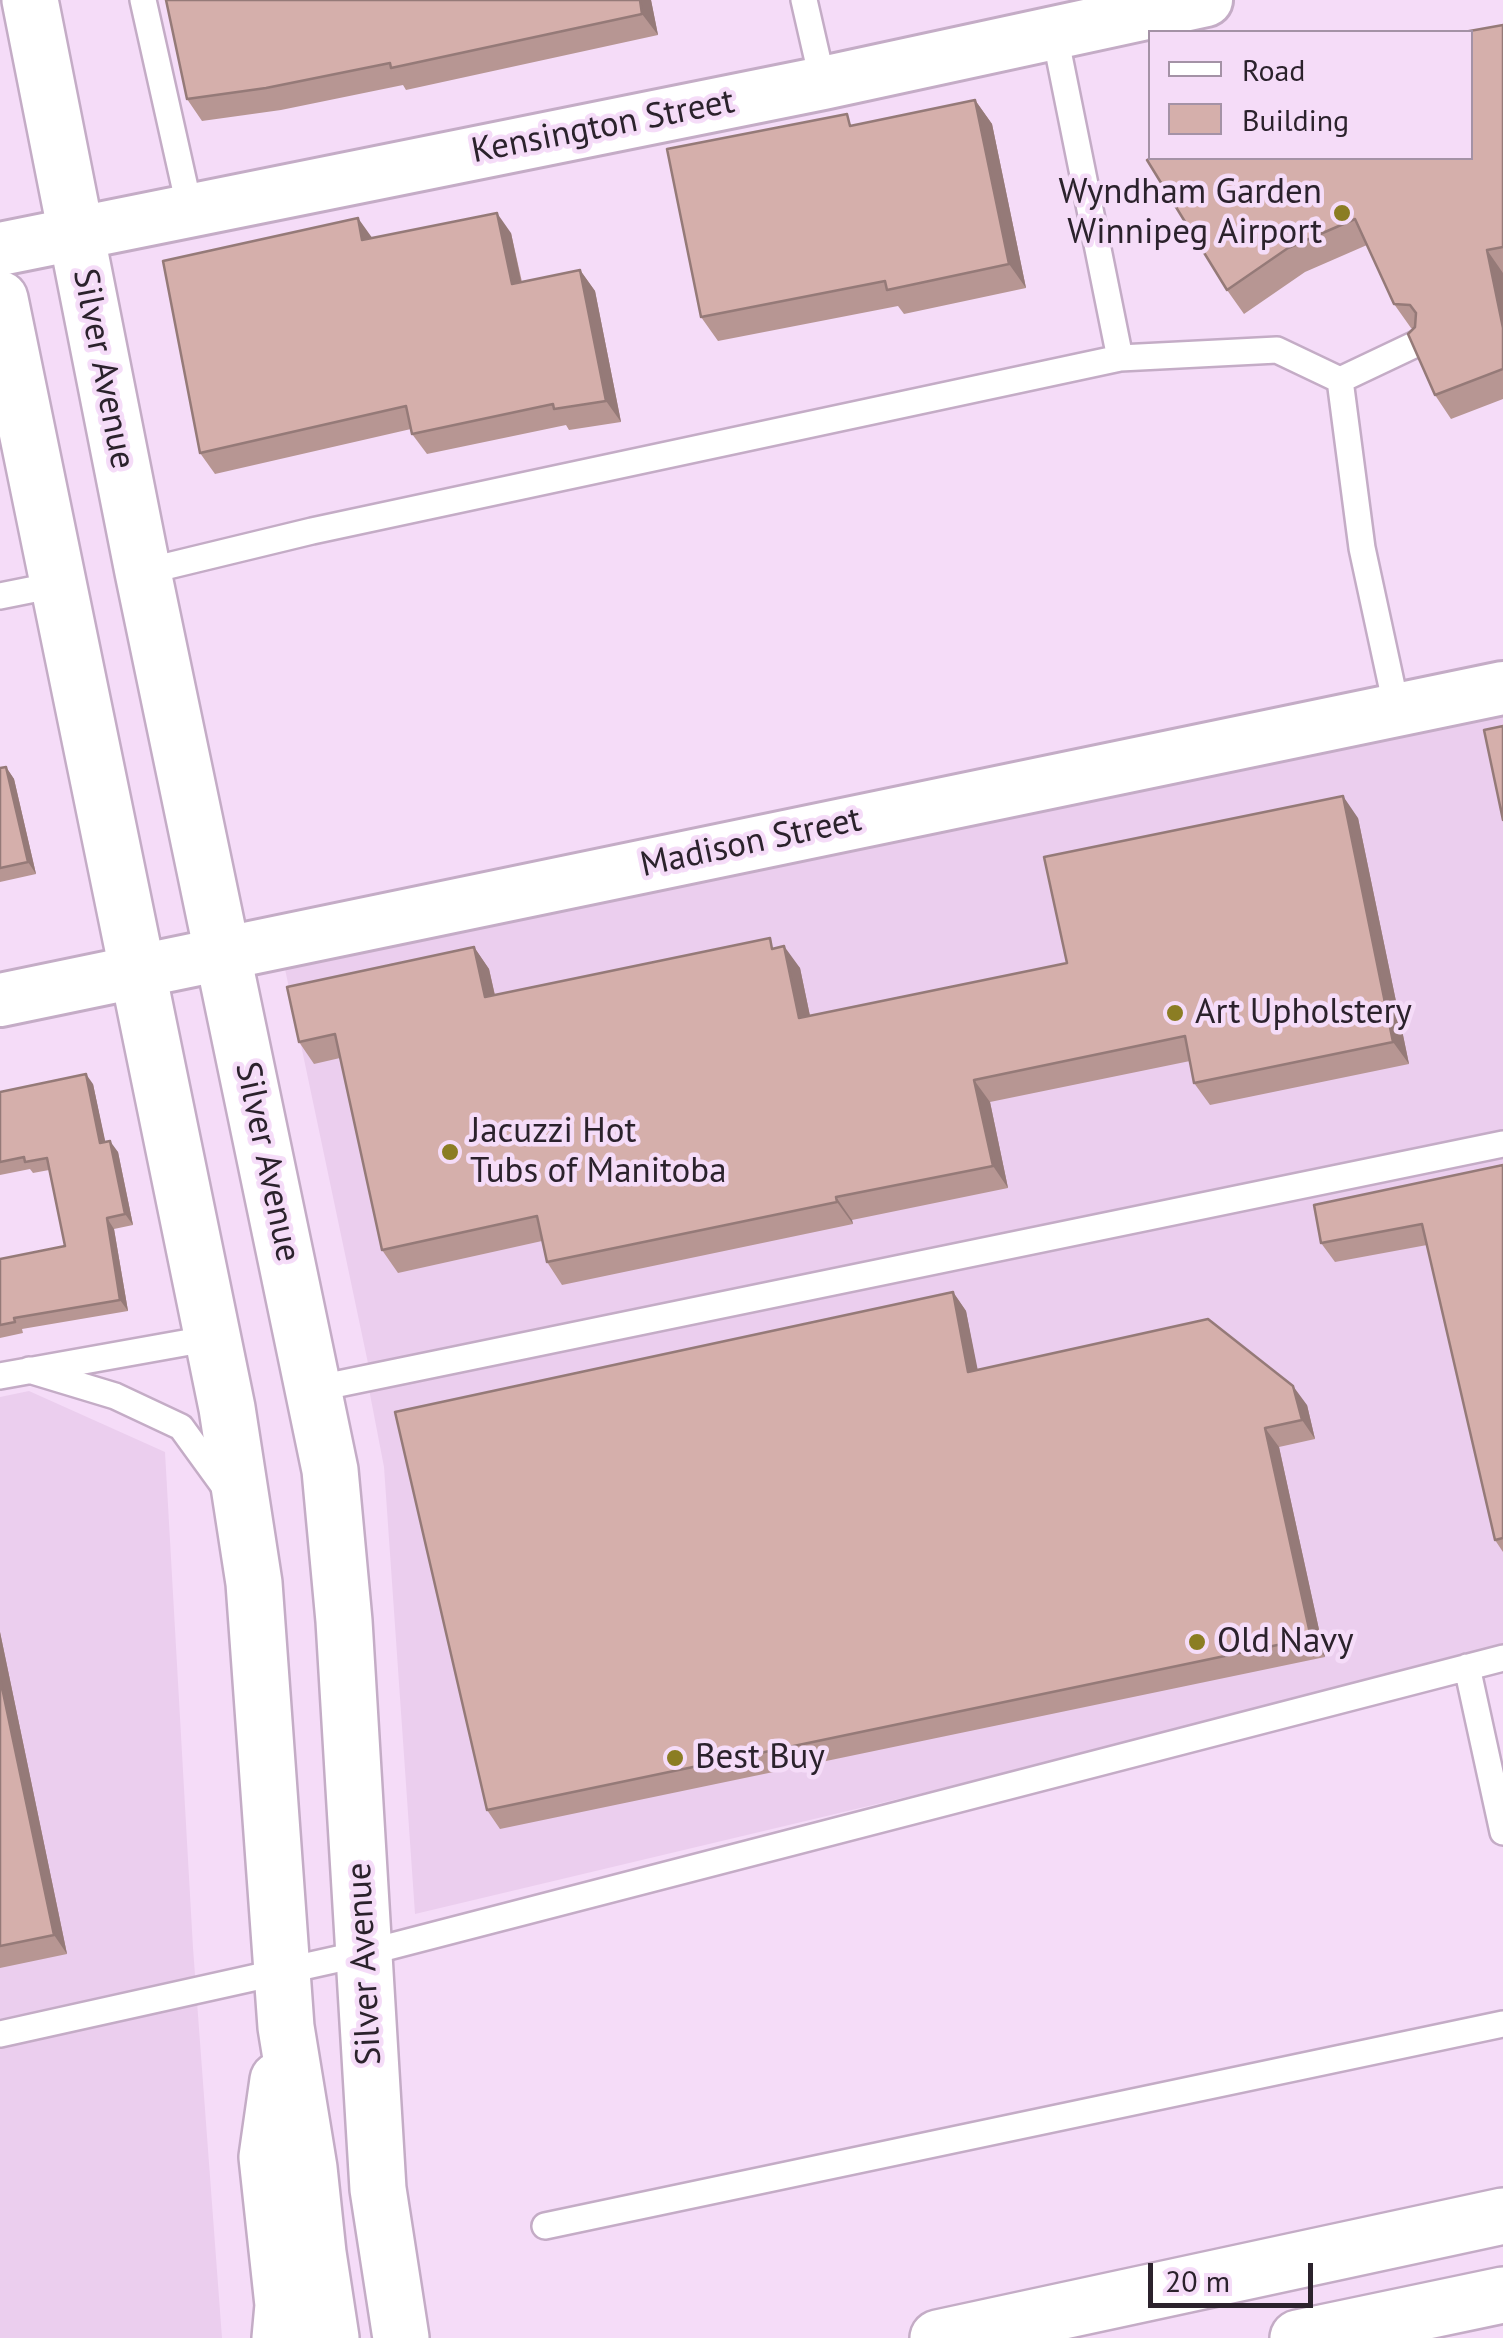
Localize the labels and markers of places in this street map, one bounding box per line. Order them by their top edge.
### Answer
place label: Wyndham Garden Winnipeg Airport [1059,172,1322,254]
marker: Wyndham Garden Winnipeg Airport [1331,202,1353,224]
place label: Art Upholstery [1195,992,1412,1034]
marker: Art Upholstery [1164,1002,1186,1024]
place label: Jacuzzi Hot Tubs of Manitoba [470,1111,727,1193]
marker: Jacuzzi Hot Tubs of Manitoba [439,1141,461,1163]
place label: Old Navy [1217,1621,1354,1663]
marker: Old Navy [1186,1631,1208,1653]
place label: Best Buy [695,1737,825,1779]
marker: Best Buy [664,1747,686,1769]

